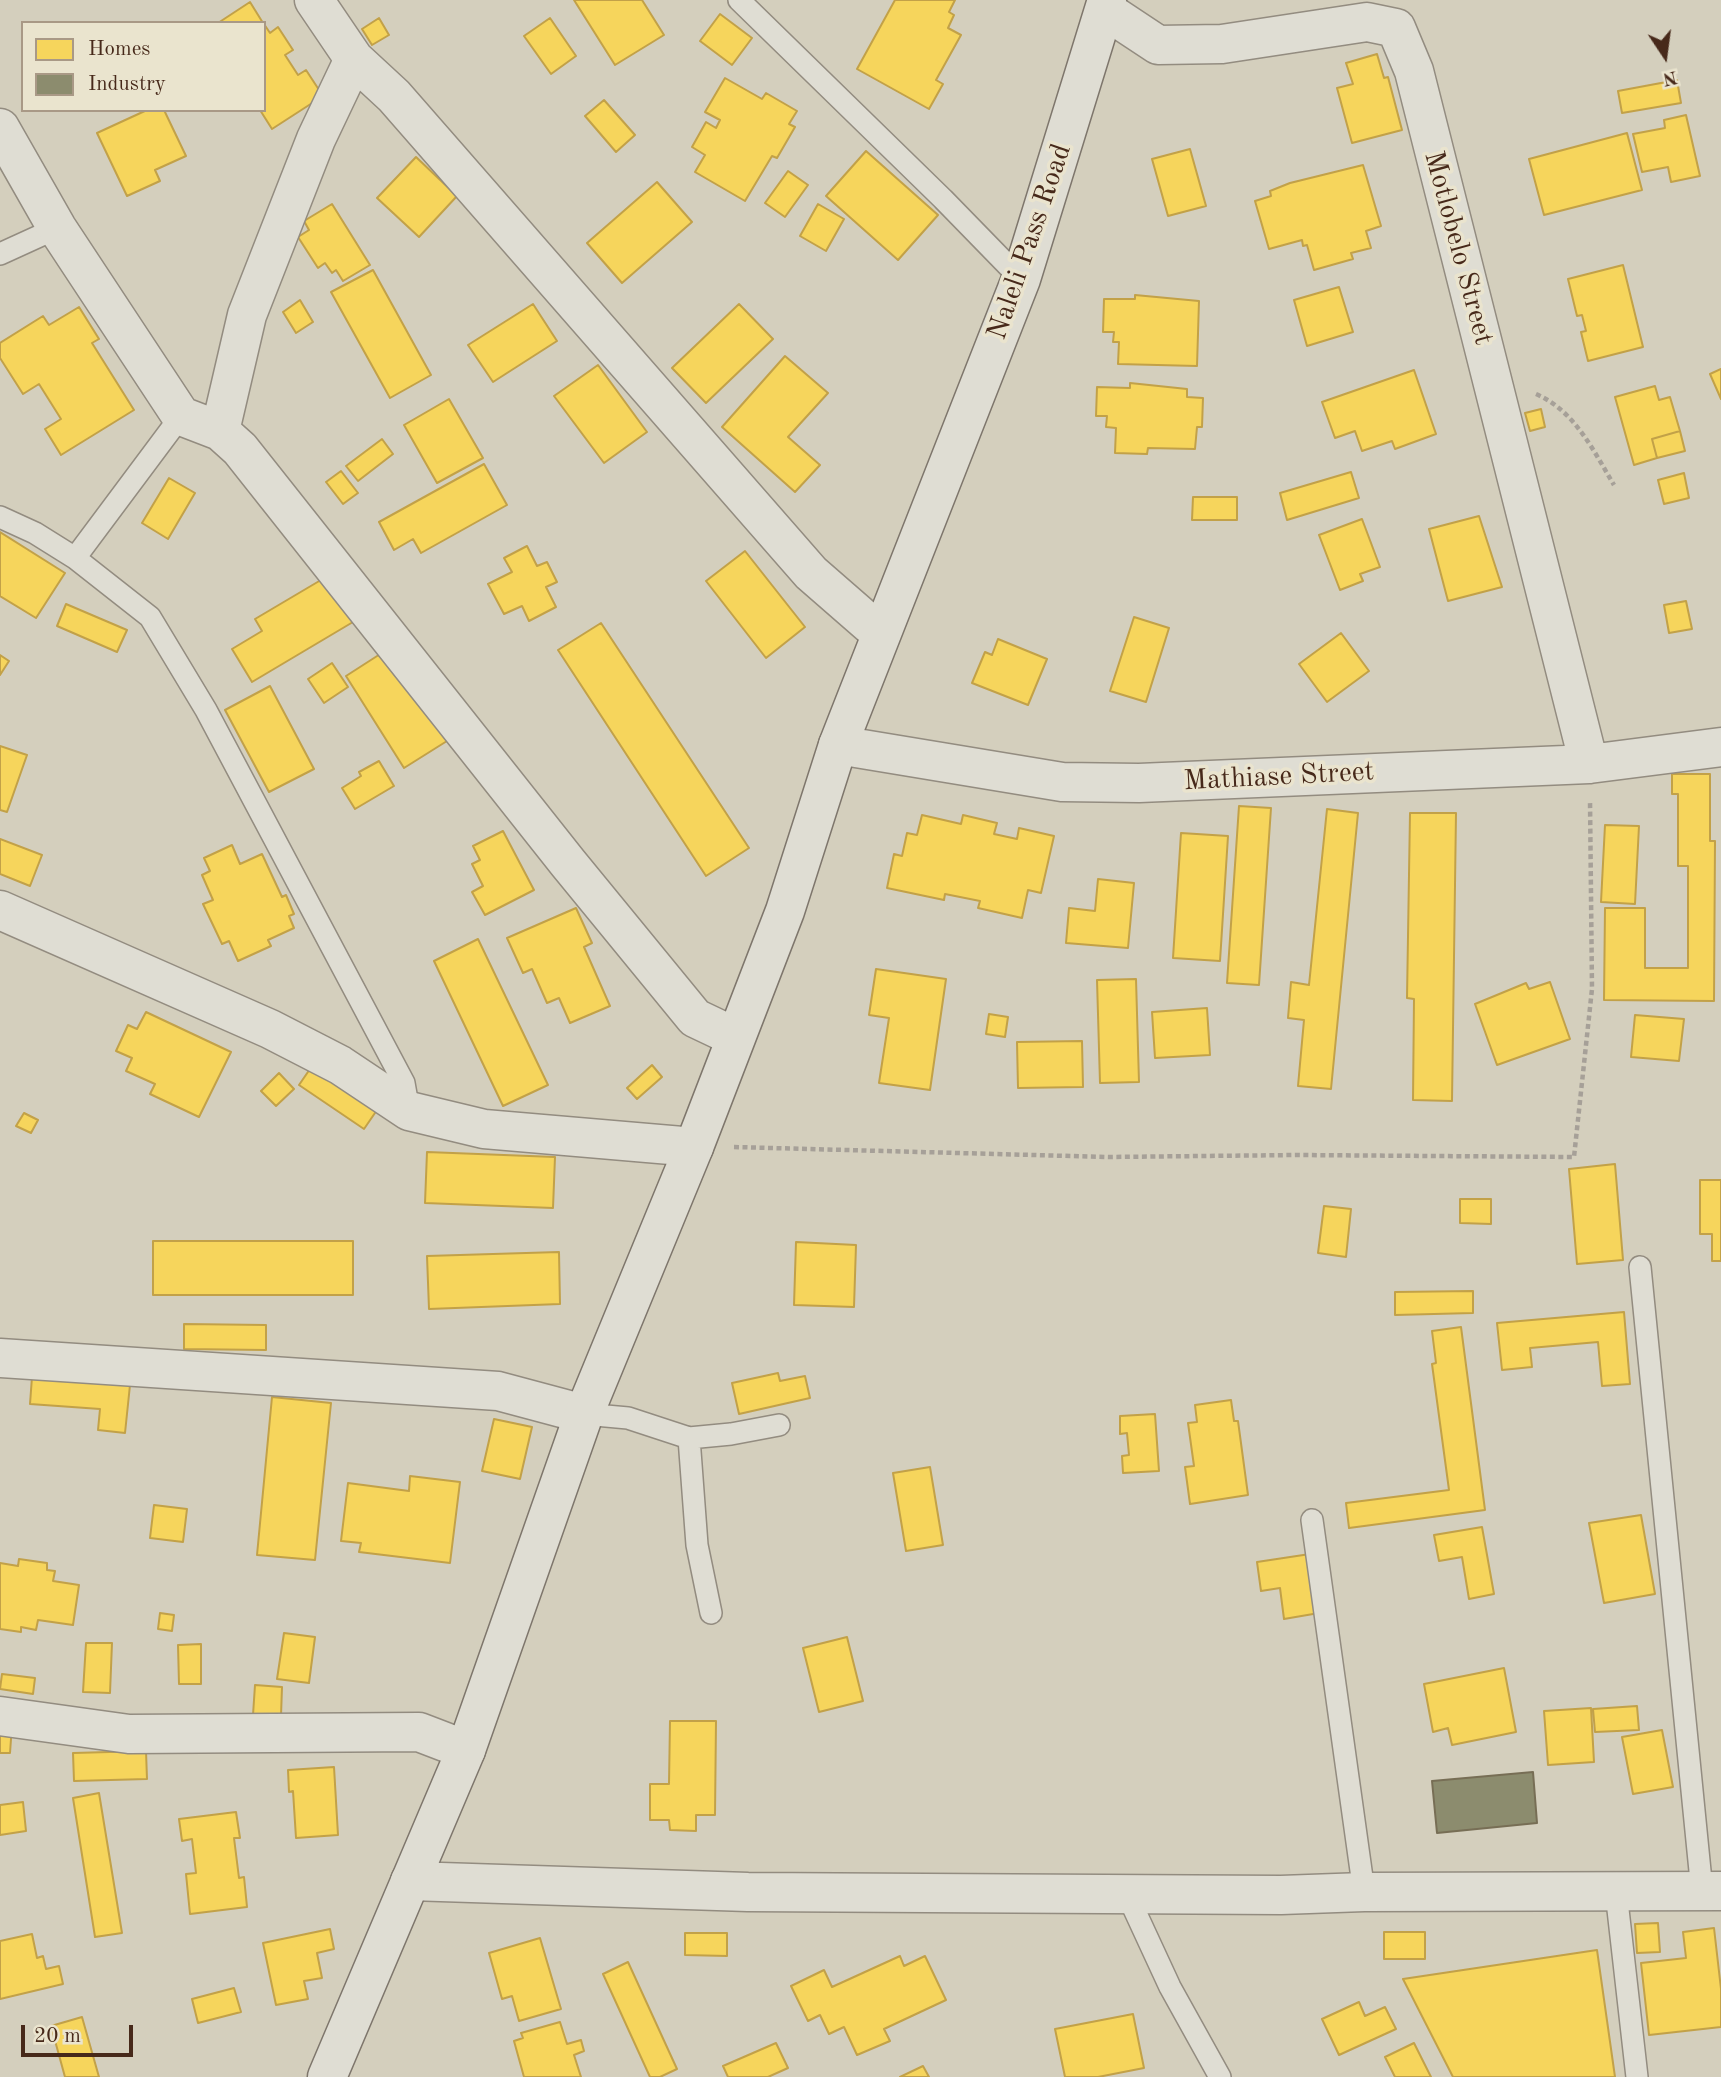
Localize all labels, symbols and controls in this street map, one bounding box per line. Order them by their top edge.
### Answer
legend [21,21,266,112]
north arrow [1630,21,1700,91]
text: Homes [88,39,150,60]
text: N [1661,66,1679,88]
text: Industry [88,74,166,95]
street label: Naleli Pass Road [981,140,1079,344]
street label: Motlobelo Street [1416,147,1500,349]
street label: Mathiase Street [1183,755,1375,799]
scale bar [24,2010,136,2054]
text: 20 m [34,2026,81,2047]

